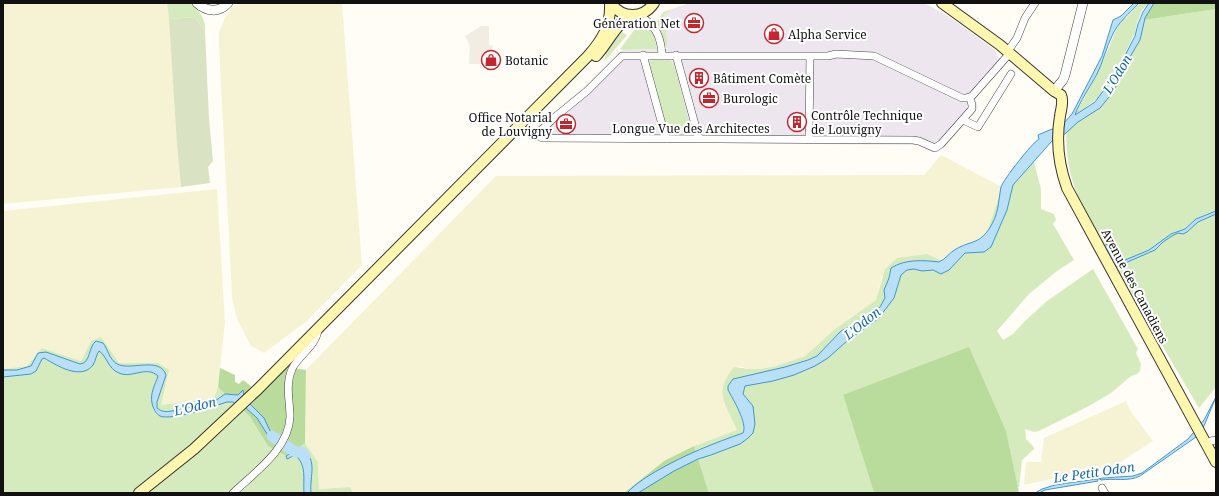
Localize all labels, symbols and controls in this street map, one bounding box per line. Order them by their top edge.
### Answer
office icon: Génération Net [683,12,705,34]
place label: Génération Net [593,15,680,32]
shop icon: Alpha Service [763,23,785,45]
place label: Alpha Service [788,26,867,43]
shop icon: Botanic [480,49,502,71]
water label: L'Odon [1098,51,1136,98]
place label: Botanic [505,52,548,69]
building icon: Bâtiment Comète [688,67,710,89]
place label: Bâtiment Comète [713,70,811,87]
office icon: Burologic [698,87,720,109]
place label: Burologic [723,90,778,107]
place label: Contrôle Technique de Louvigny [811,107,923,138]
place label: Office Notarial de Louvigny [469,109,552,140]
building icon: Contrôle Technique de Louvigny [786,111,808,133]
office icon: Office Notarial de Louvigny [555,113,577,135]
street label: Longue Vue des Architectes [612,120,770,137]
street label: Avenue des Canadiens [1098,226,1172,346]
water label: L'Odon [839,302,884,344]
water label: L'Odon [171,392,218,420]
water label: Le Petit Odon [1051,457,1136,487]

